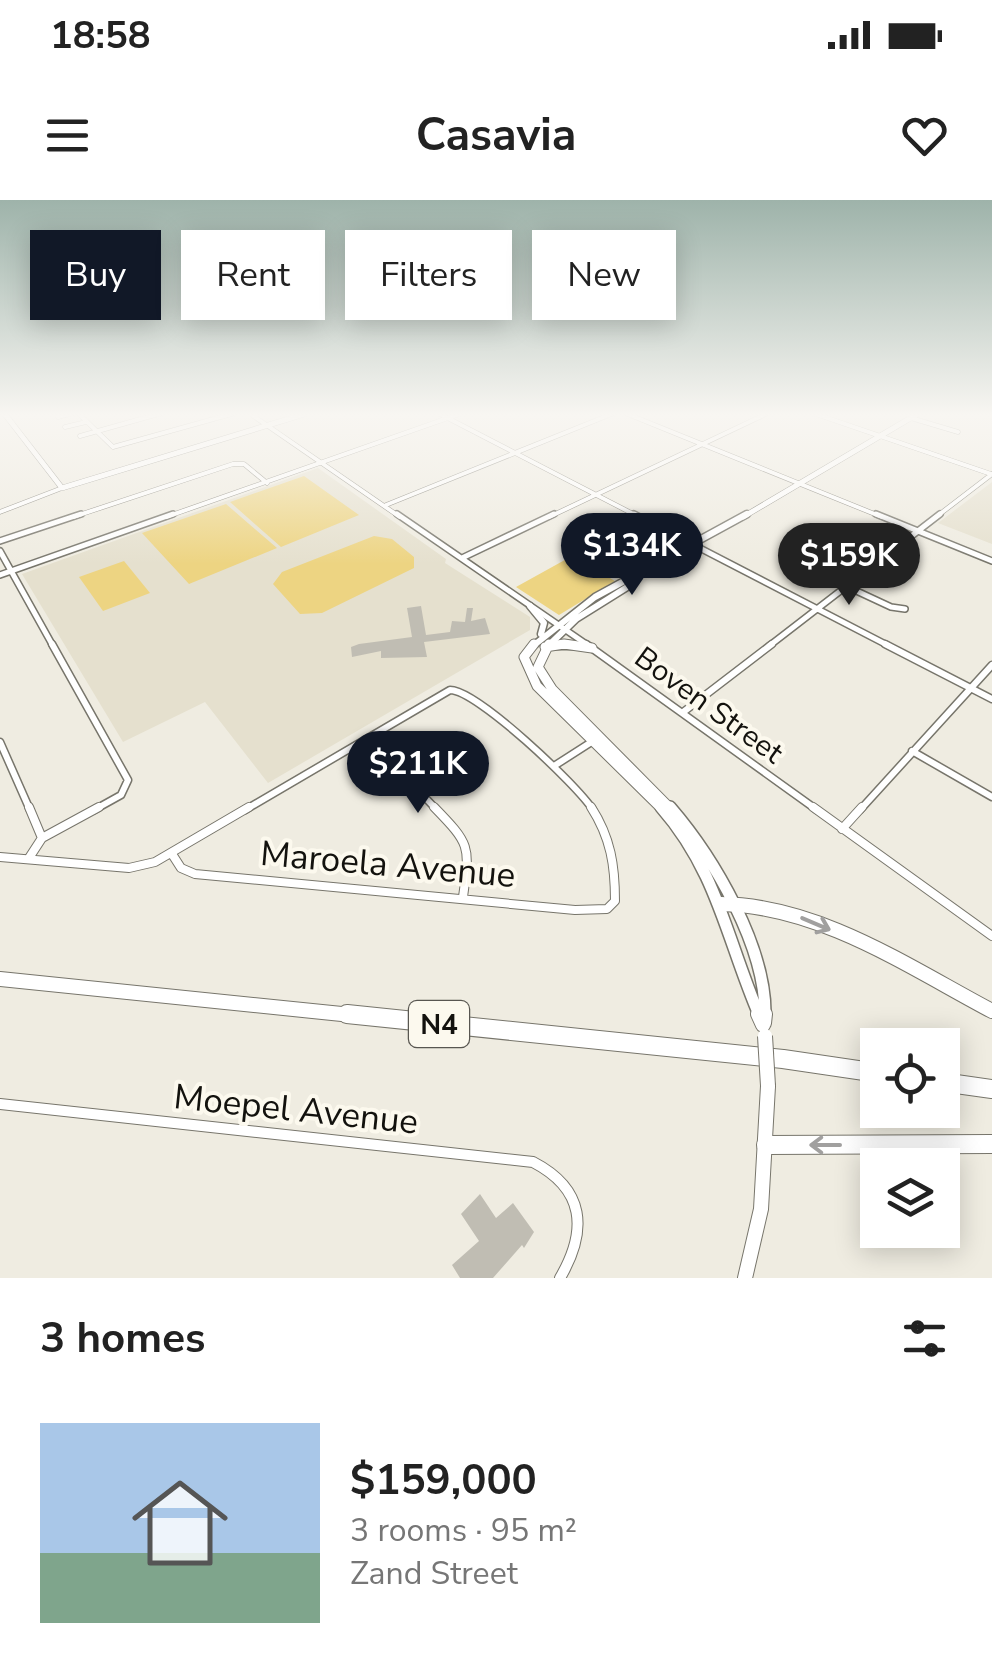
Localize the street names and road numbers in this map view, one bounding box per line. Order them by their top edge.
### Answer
street label: Boven Street [626,638,792,774]
street label: Maroela Avenue [258,830,517,899]
road number: N4 [409,1001,469,1047]
street label: Moepel Avenue [171,1073,420,1146]

